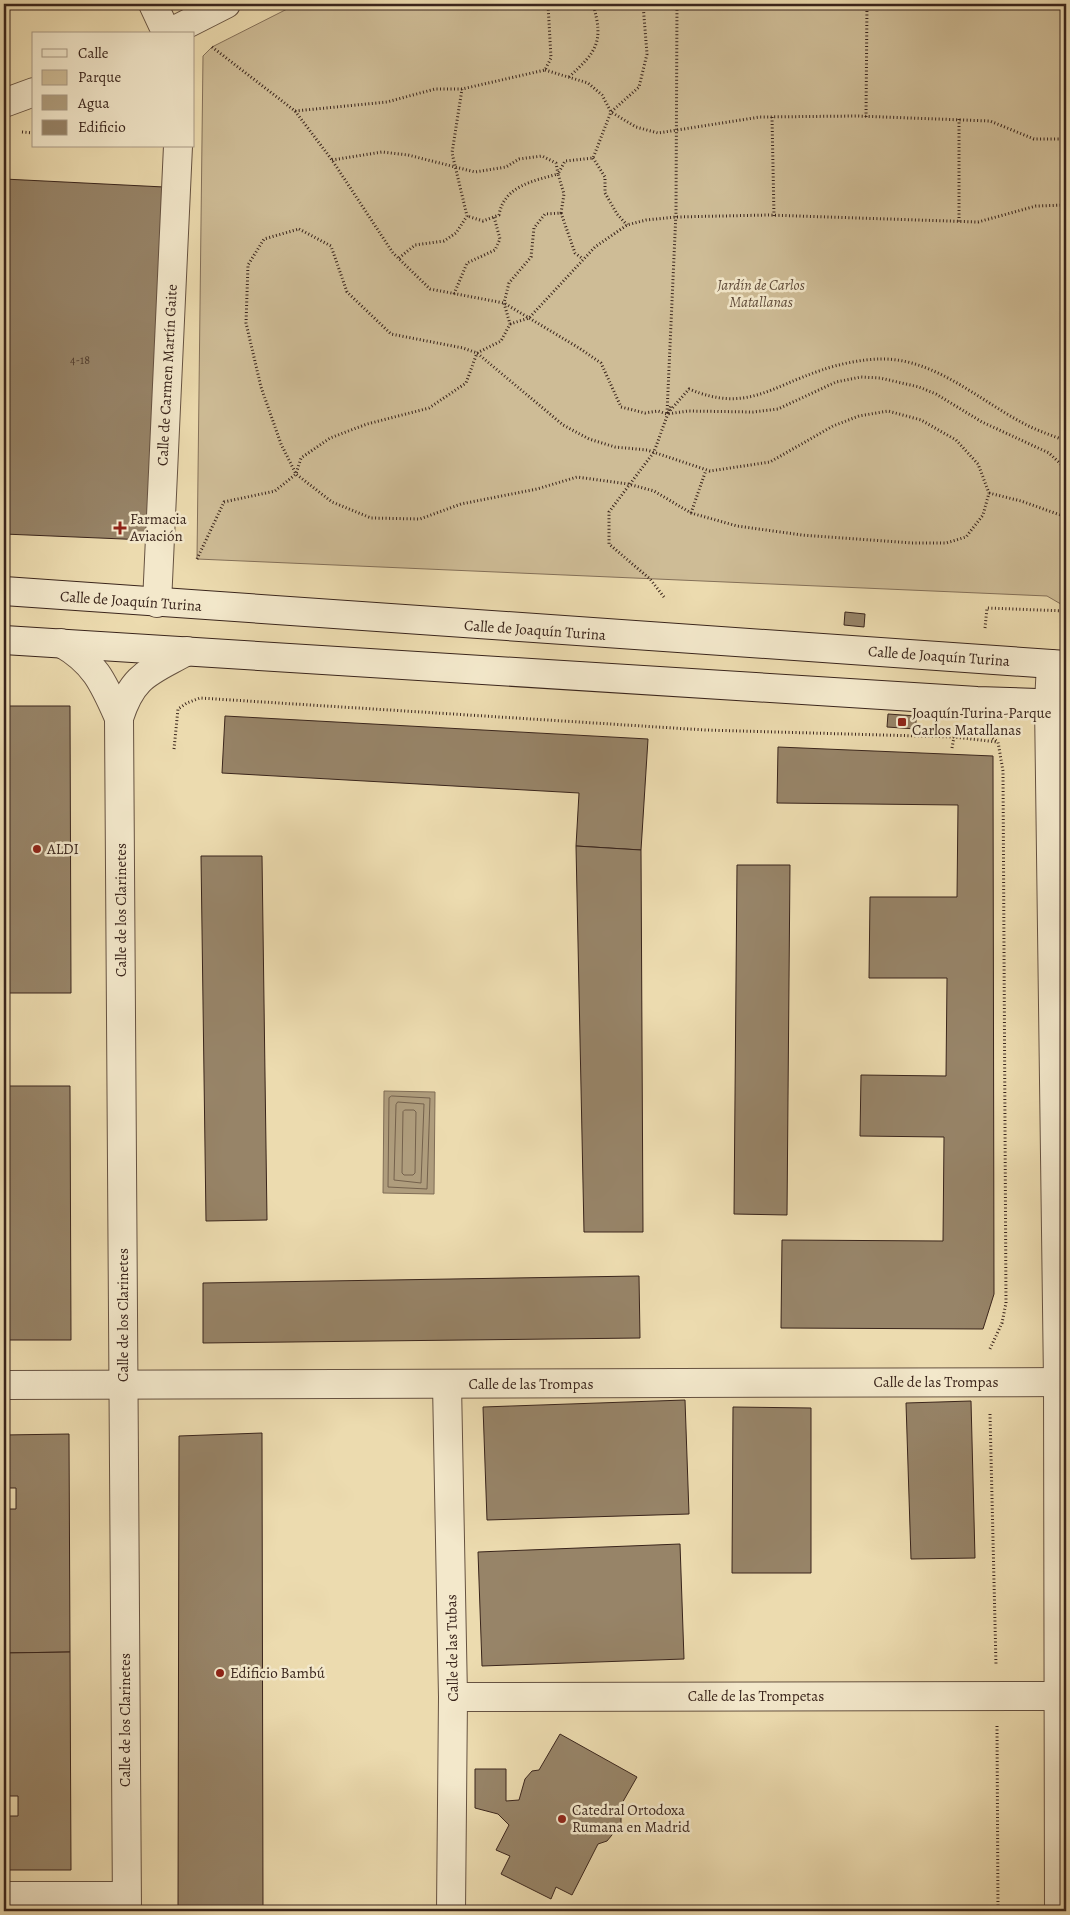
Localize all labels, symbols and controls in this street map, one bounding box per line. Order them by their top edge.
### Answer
legend [32,32,195,148]
text: Calle [78,43,109,63]
text: Parque [78,67,121,87]
text: Agua [77,93,109,113]
text: Edificio [78,117,126,137]
park label: Jardín de Carlos Matallanas [716,275,805,312]
street label: Calle de Carmen Martín Gaite [152,283,182,466]
house number: 4-18 [70,352,90,368]
place label: Farmacia Aviación [129,509,187,546]
marker: Farmacia Aviación [114,522,126,534]
street label: Calle de Joaquín Turina [59,586,203,616]
street label: Calle de Joaquín Turina [463,615,607,645]
street label: Calle de Joaquín Turina [867,641,1011,671]
place label: Joaquín Turina-Parque Carlos Matallanas [912,703,1052,740]
marker: Joaquín Turina-Parque Carlos Matallanas [896,716,908,728]
place label: ALDI [46,839,79,859]
marker: ALDI [31,843,43,855]
street label: Calle de los Clarinetes [111,843,131,977]
street label: Calle de los Clarinetes [113,1248,133,1382]
street label: Calle de las Trompas [873,1372,999,1392]
street label: Calle de las Trompas [468,1374,594,1394]
street label: Calle de las Tubas [441,1594,463,1702]
street label: Calle de los Clarinetes [115,1653,135,1787]
place label: Edificio Bambú [230,1663,326,1683]
marker: Edificio Bambú [214,1667,226,1679]
street label: Calle de las Trompetas [688,1686,824,1706]
place label: Catedral Ortodoxa Rumana en Madrid [572,1800,691,1837]
marker: Catedral Ortodoxa Rumana en Madrid [556,1813,568,1825]

